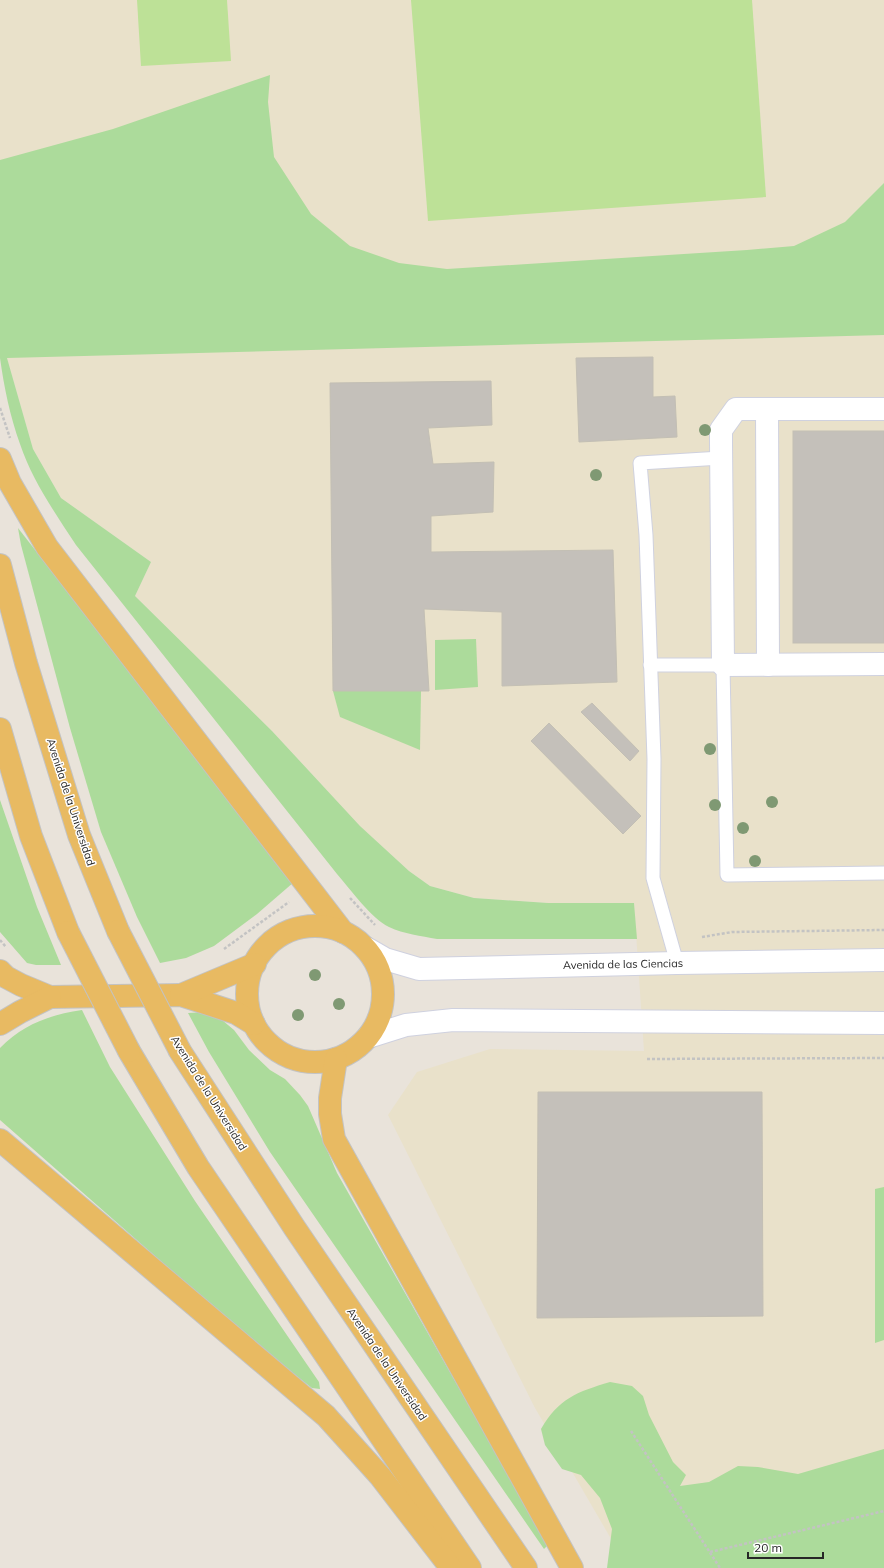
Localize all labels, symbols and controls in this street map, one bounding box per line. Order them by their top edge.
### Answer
street label: Avenida de la Universidad [44,737,98,867]
street label: Avenida de las Ciencias [563,956,683,972]
street label: Avenida de la Universidad [168,1033,250,1153]
street label: Avenida de la Universidad [344,1305,430,1423]
scale bar [748,1534,823,1560]
text: 20 m [754,1540,782,1555]

